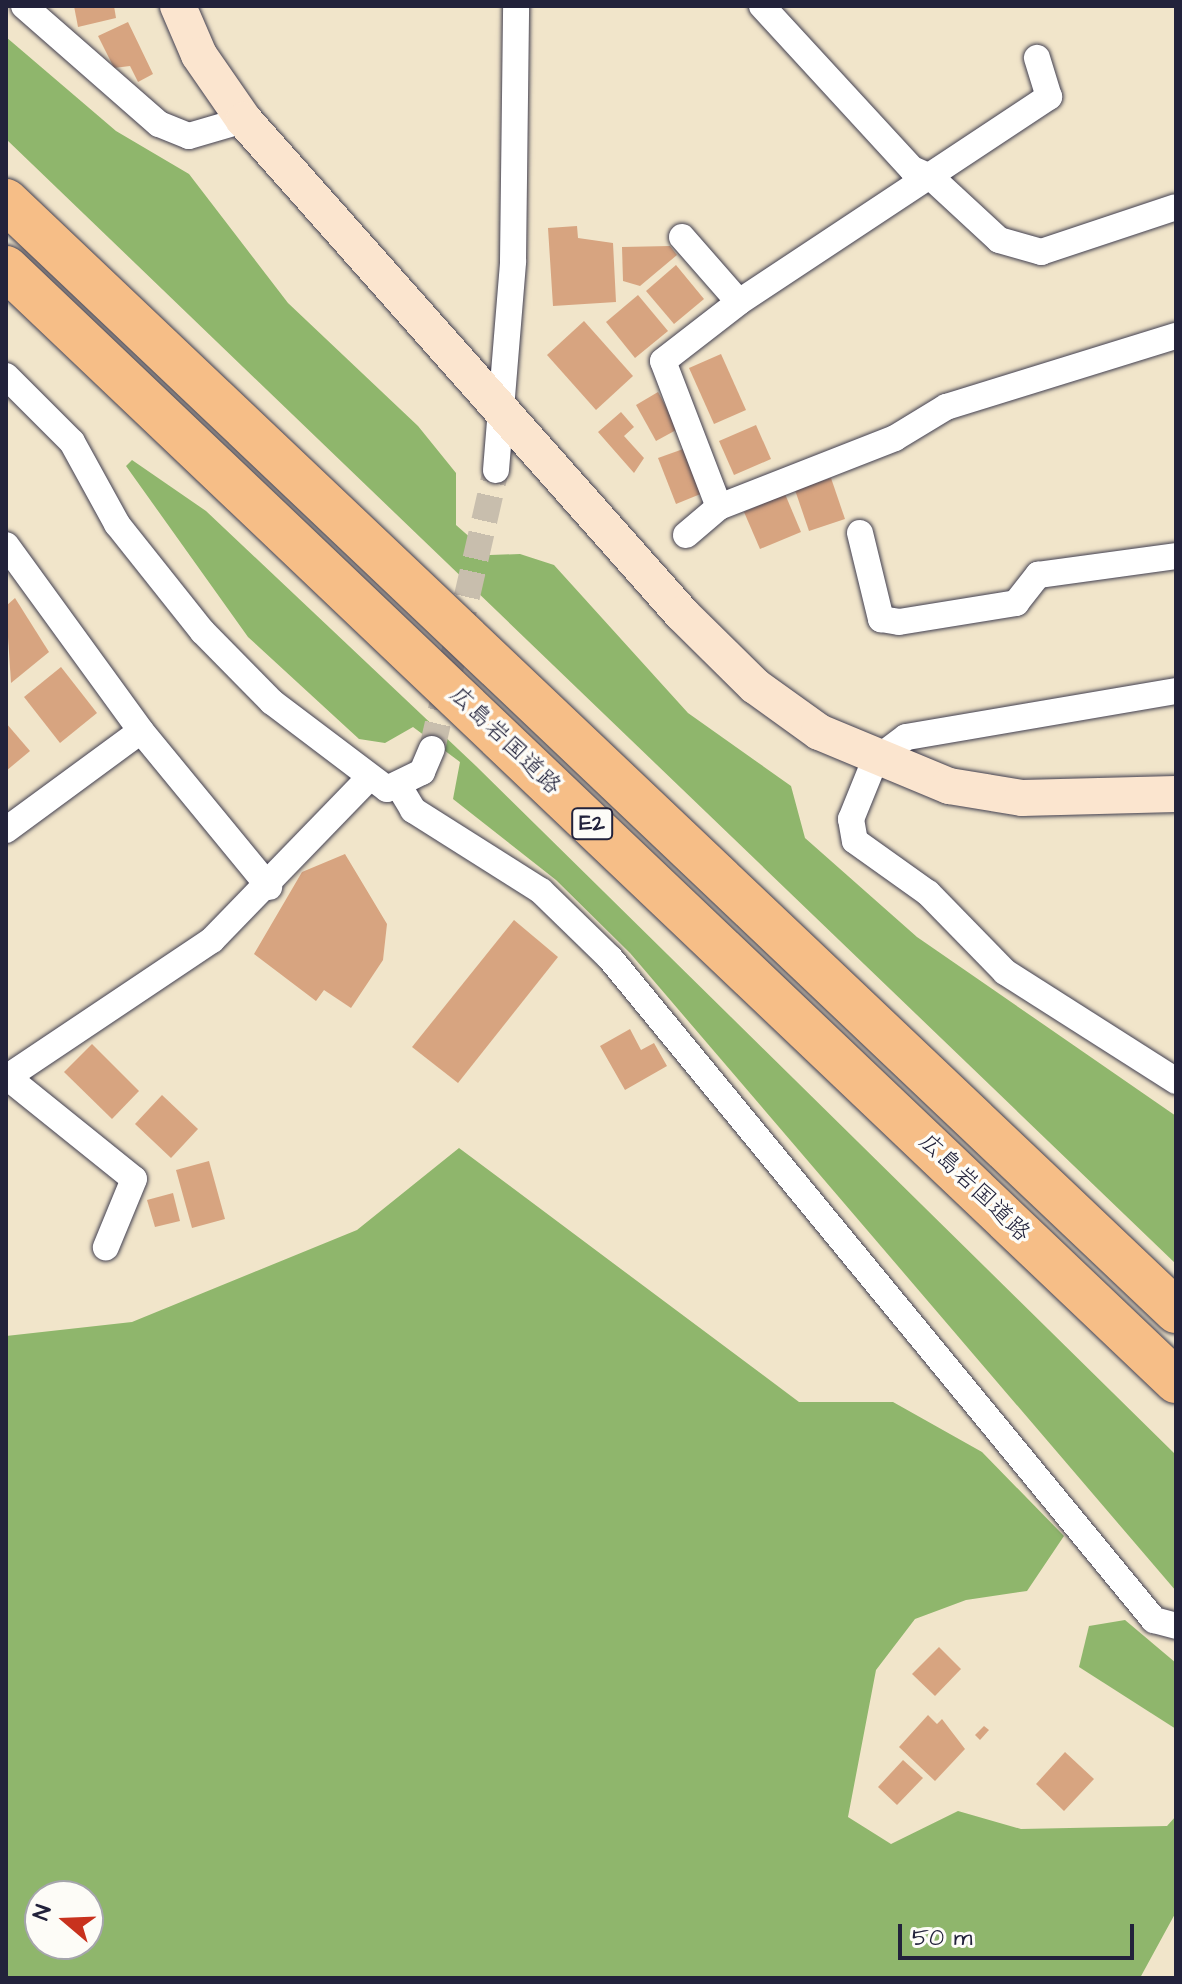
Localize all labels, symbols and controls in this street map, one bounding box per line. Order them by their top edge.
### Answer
street label: 広島岩国道路 [443,681,567,801]
road number: E2 [570,806,614,842]
street label: 広島岩国道路 [912,1128,1036,1248]
north arrow [24,1880,104,1960]
text: N [26,1901,60,1924]
scale bar [902,1908,1138,1958]
text: 50 m [912,1921,972,1955]

